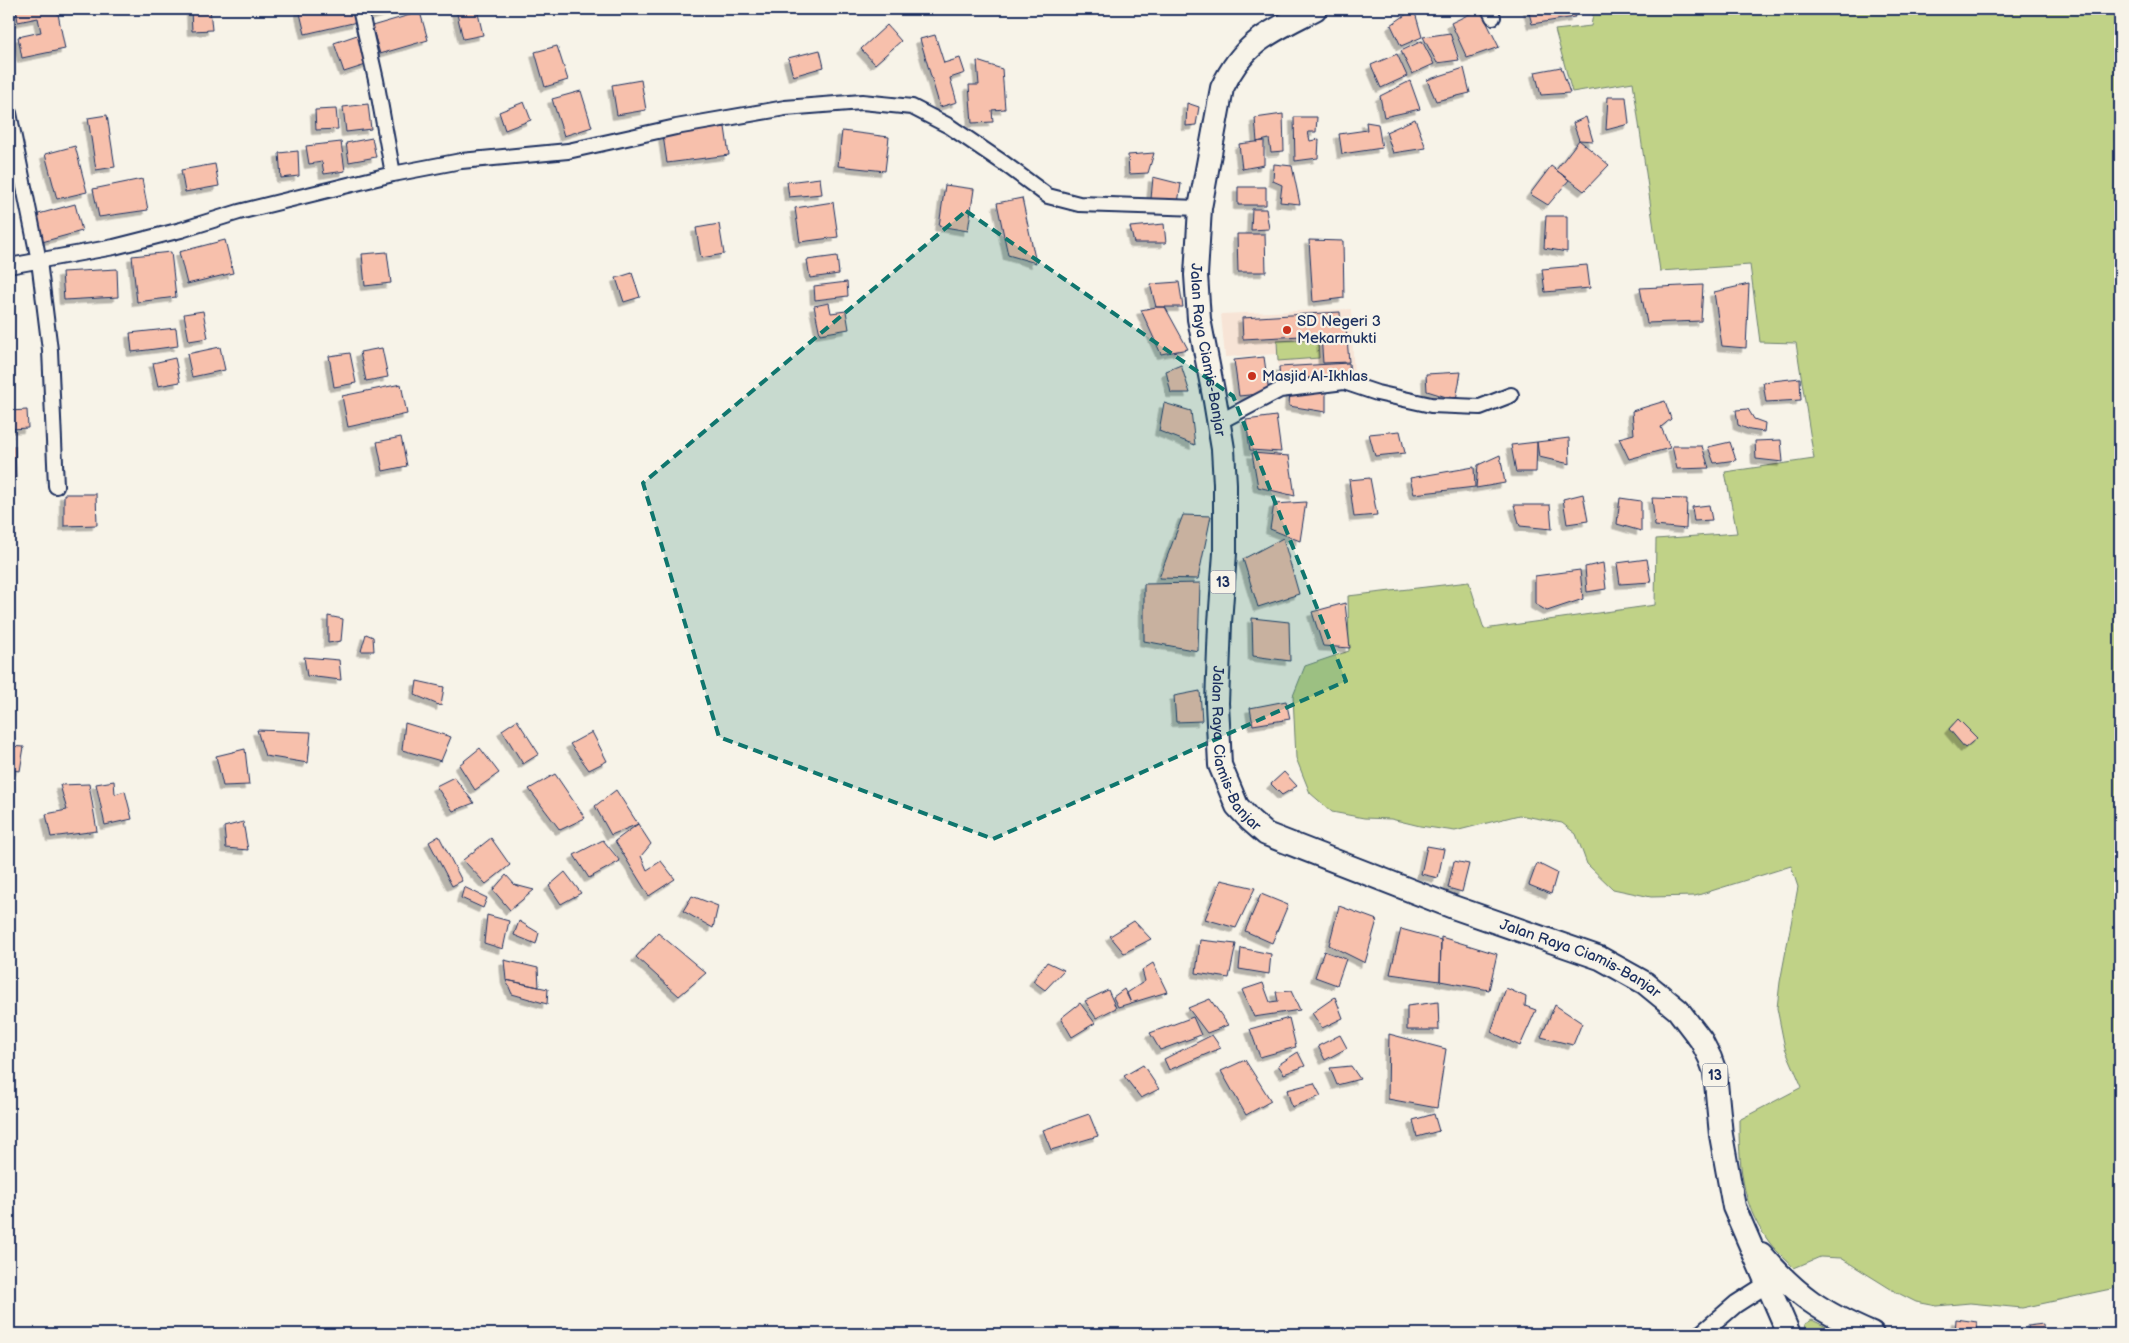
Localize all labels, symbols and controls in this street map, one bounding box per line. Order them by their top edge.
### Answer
street label: Jalan Raya Ciamis-Banjar [1186,263,1230,438]
place label: SD Negeri 3 Mekarmukti [1297,312,1381,348]
marker: SD Negeri 3 Mekarmukti [1281,324,1293,336]
place label: Masjid Al-Ikhlas [1262,367,1369,386]
marker: Masjid Al-Ikhlas [1246,370,1258,382]
road number: 13 [1210,570,1236,594]
street label: Jalan Raya Ciamis-Banjar [1207,665,1265,836]
street label: Jalan Raya Ciamis-Banjar [1497,915,1665,1002]
road number: 13 [1702,1064,1728,1086]

